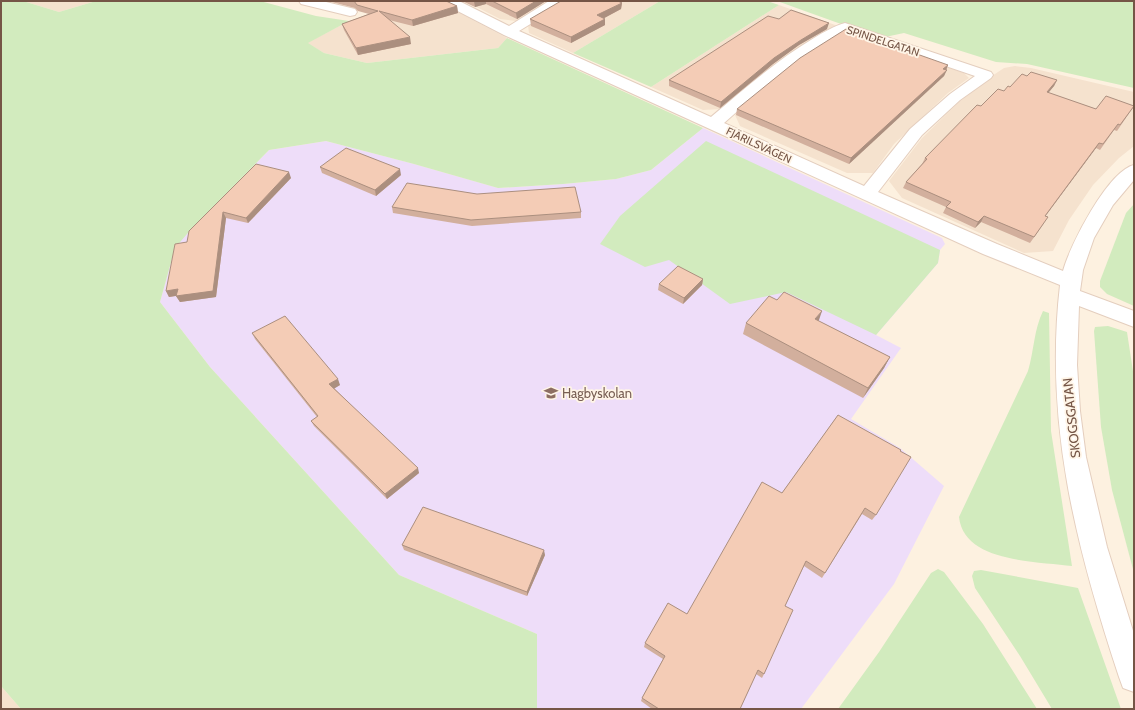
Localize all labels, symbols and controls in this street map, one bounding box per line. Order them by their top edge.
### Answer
street label: SPINDELGATAN [845,23,921,59]
street label: FJÄRILSVÄGEN [724,124,794,166]
street label: SKOGSGATAN [1059,377,1083,459]
school or university icon: Hagbyskolan [543,385,559,401]
place label: Hagbyskolan [562,385,632,401]

